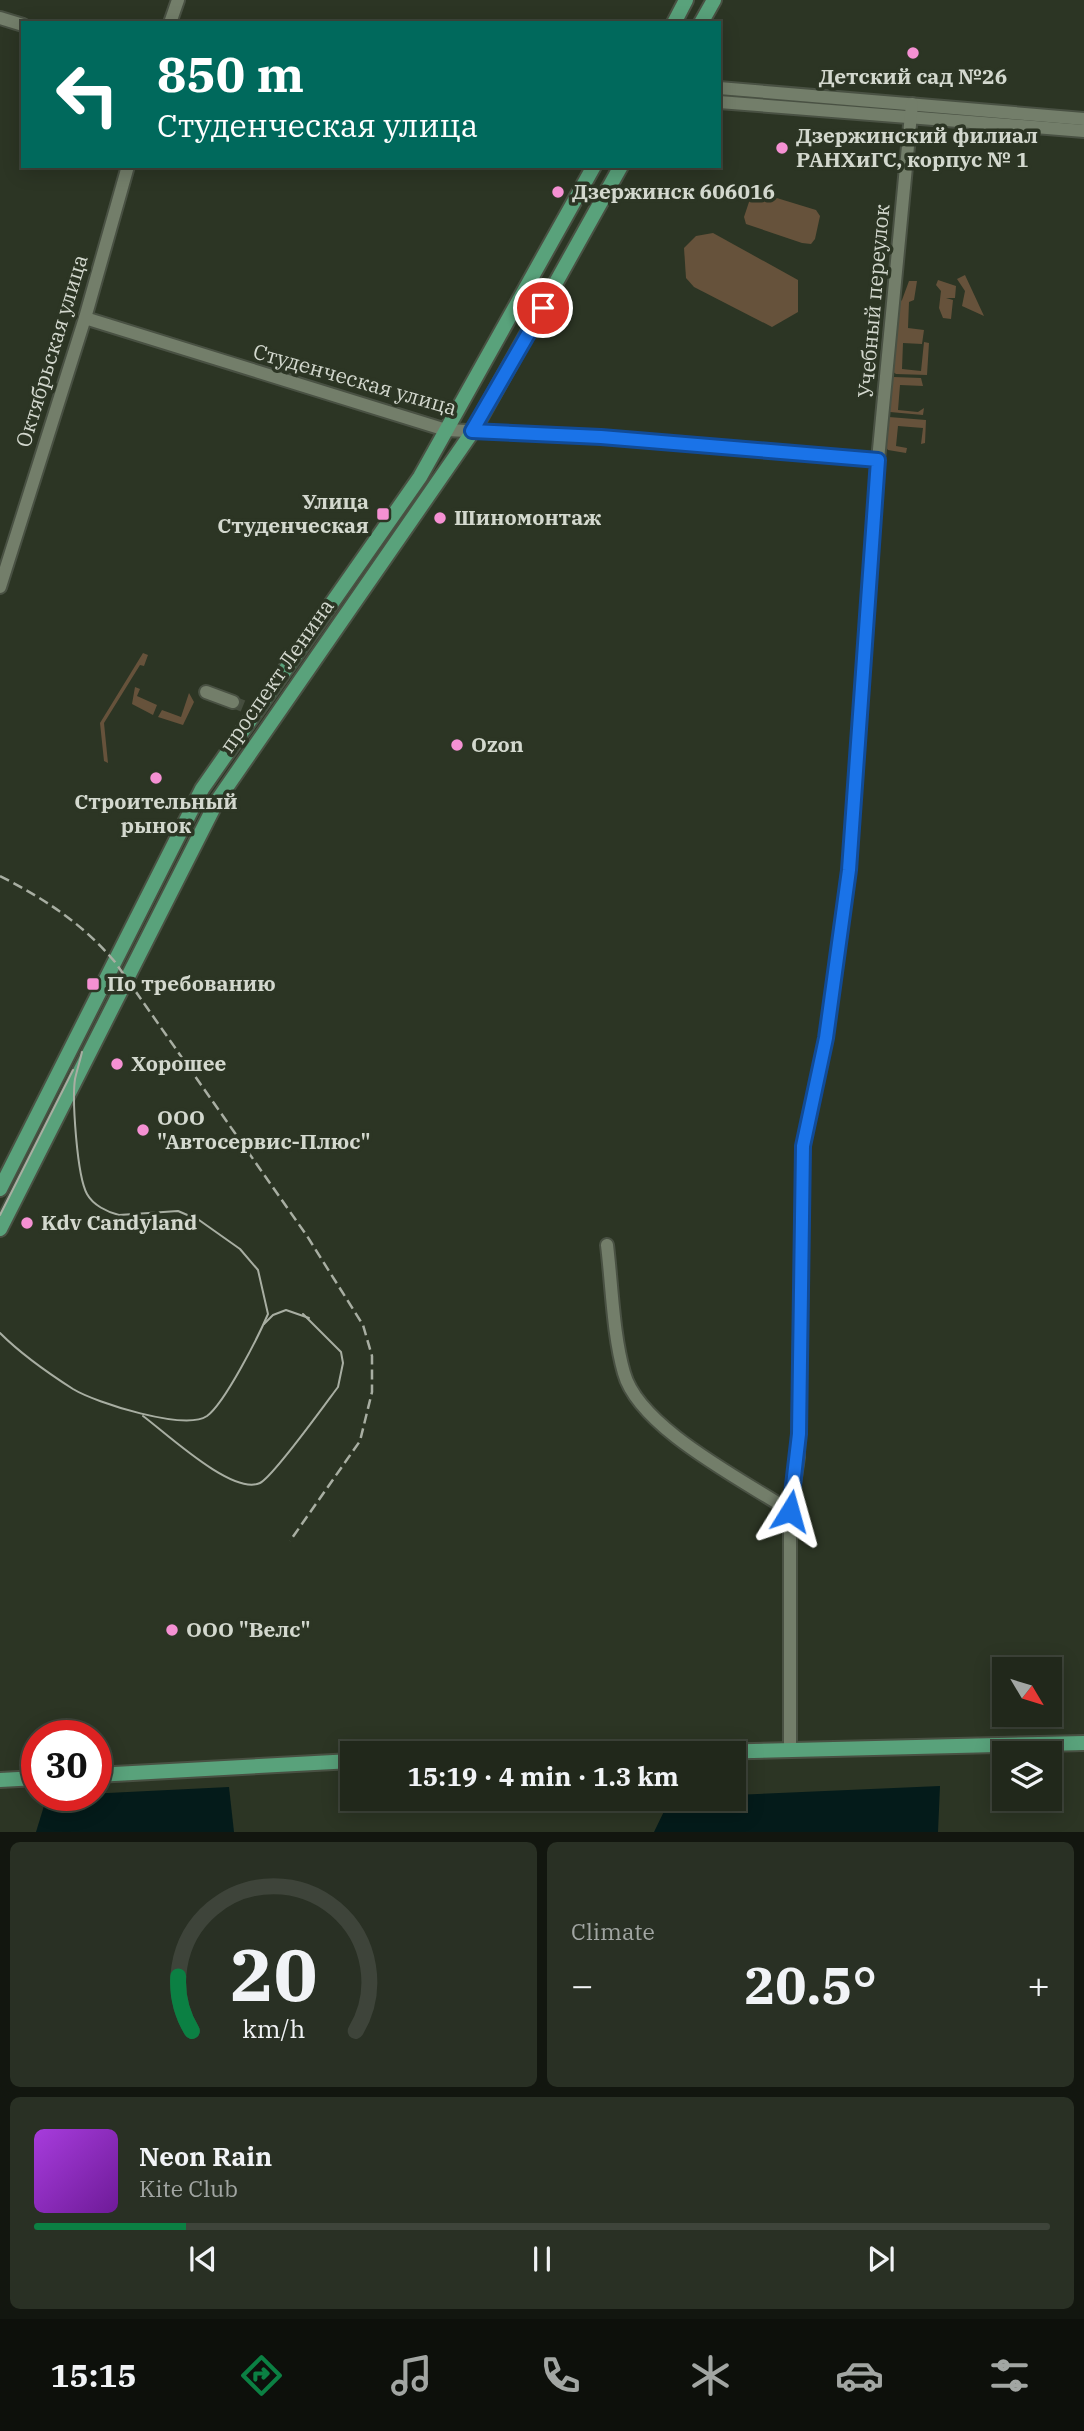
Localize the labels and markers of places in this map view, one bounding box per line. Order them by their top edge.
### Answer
marker: Детский сад №26 [905,45,921,61]
place label: Детский сад №26 [819,62,1007,90]
place label: Дзержинский филиал РАНХиГС, корпус № 1 [796,121,1038,173]
marker: Дзержинский филиал РАНХиГС, корпус № 1 [774,140,790,156]
place label: Дзержинск 606016 [572,177,775,205]
marker: Дзержинск 606016 [550,184,566,200]
pin [513,278,573,338]
place label: Улица Студенческая [217,487,369,539]
place label: Шиномонтаж [454,503,601,531]
marker: Улица Студенческая [375,506,391,522]
marker: Шиномонтаж [432,510,448,526]
place label: Ozon [471,730,524,758]
marker: Ozon [449,737,465,753]
marker: Строительный рынок [148,770,164,786]
place label: Строительный рынок [74,787,238,839]
place label: По требованию [107,969,276,997]
marker: По требованию [85,976,101,992]
place label: Хорошее [131,1049,227,1077]
marker: Хорошее [109,1056,125,1072]
place label: ООО "Автосервис-Плюс" [157,1103,371,1155]
marker: ООО "Автосервис-Плюс" [135,1122,151,1138]
place label: Kdv Candyland [41,1208,197,1236]
marker: Kdv Candyland [19,1215,35,1231]
place label: ООО "Велс" [186,1615,311,1643]
marker: ООО "Велс" [164,1622,180,1638]

